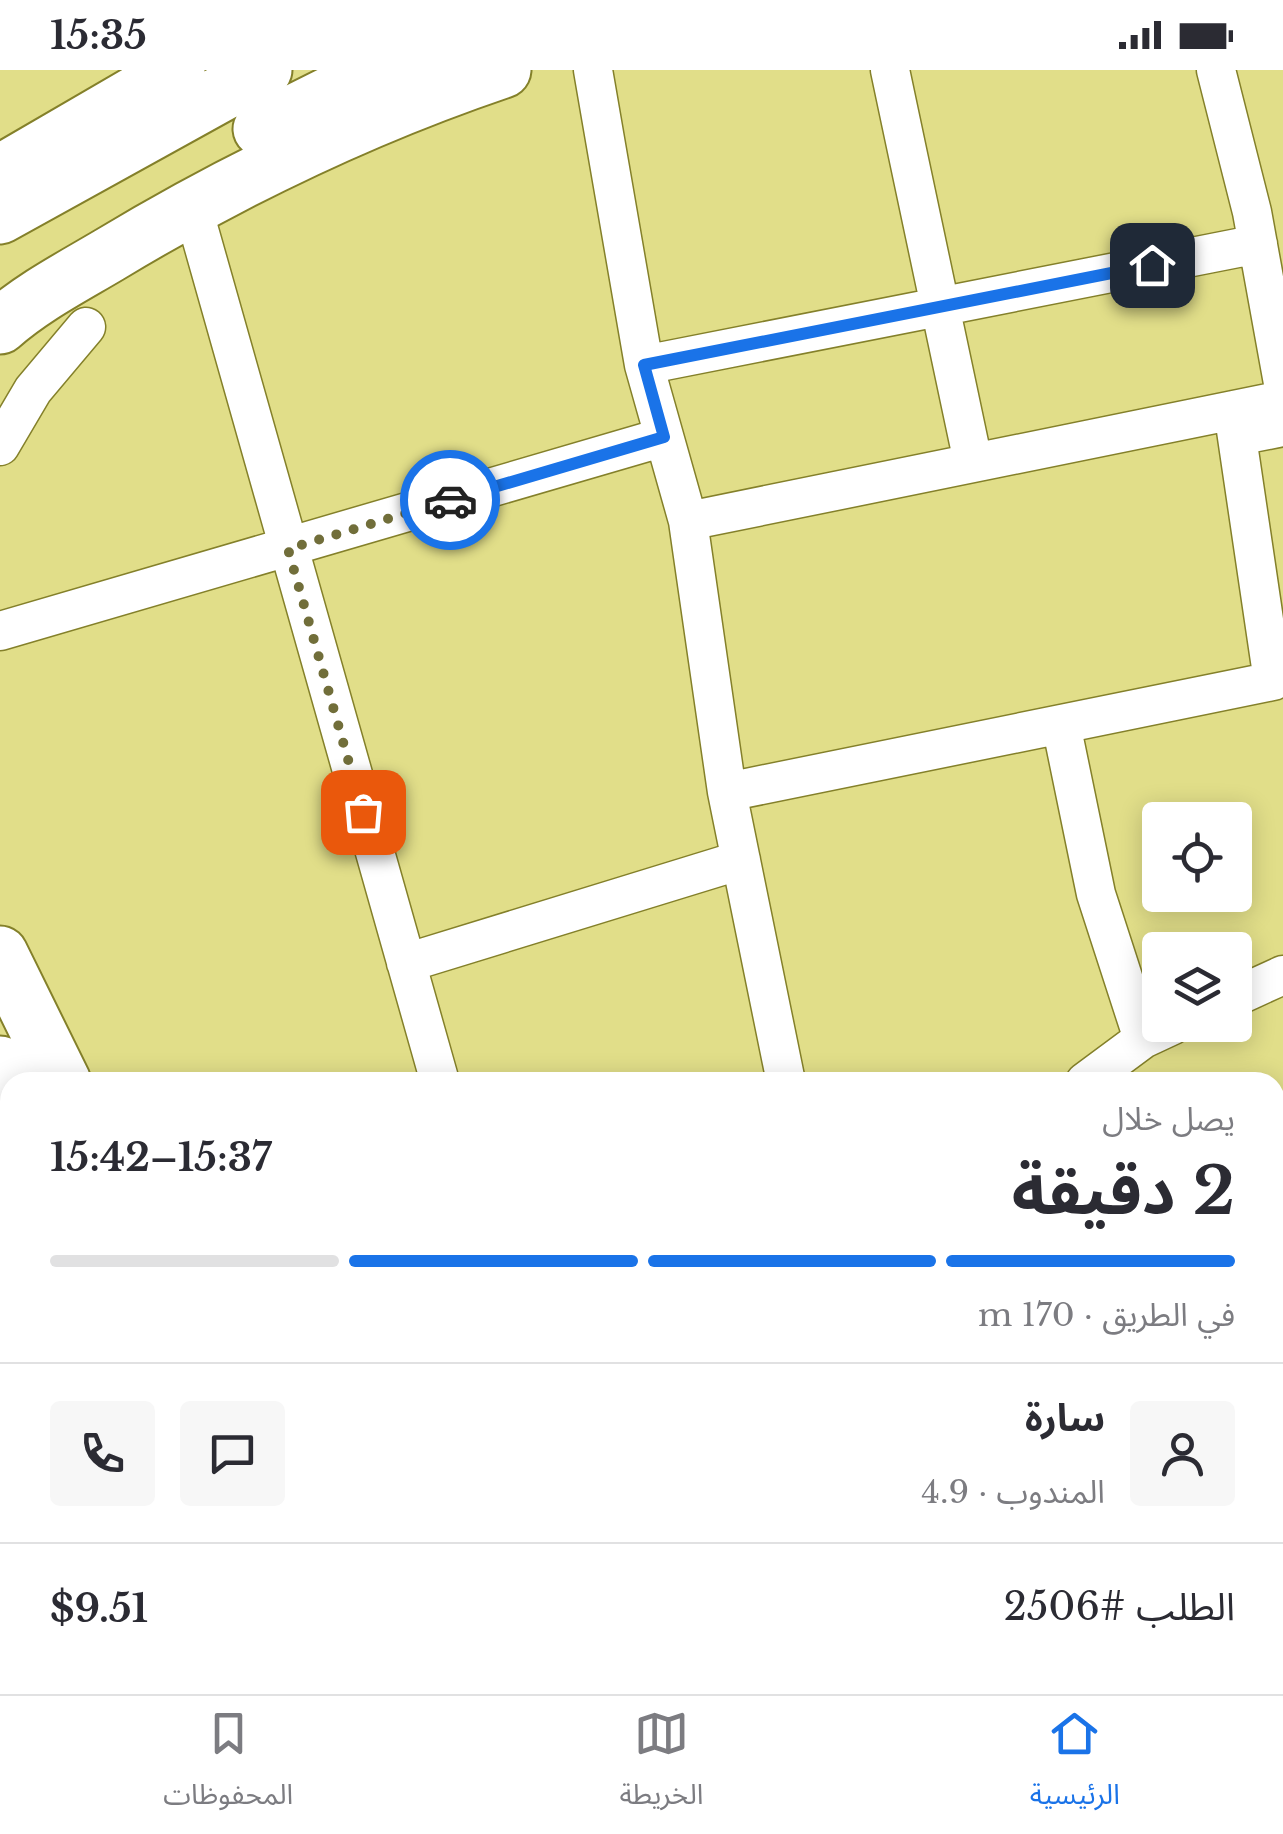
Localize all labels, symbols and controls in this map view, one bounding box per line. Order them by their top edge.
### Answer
text: 15:35 [50,12,147,59]
pin [1110,223,1195,308]
icon: home [1125,238,1180,293]
courier [400,450,500,550]
icon: car [423,473,478,528]
pin [321,770,406,855]
icon: bag [336,785,391,840]
map controls [1142,802,1252,1042]
button: locate [1142,802,1252,912]
button: layers [1142,932,1252,1042]
text: يصل خلال [1102,1099,1235,1139]
text: 15:37–15:42 [50,1134,272,1181]
text: 2 دقيقة [1012,1151,1235,1232]
text: في الطريق · 170 m [978,1295,1235,1335]
text: سارة [1025,1394,1105,1441]
button: phone [50,1401,155,1506]
button: chat [180,1401,285,1506]
button: person [1130,1401,1235,1506]
text: المندوب · 4.9 [921,1472,1105,1512]
text: الطلب #2506 [1003,1583,1235,1630]
text: $9.51 [50,1585,148,1632]
tab: المحفوظات [163,1706,293,1825]
tab: الخريطة [620,1706,703,1825]
tab: الرئيسية [1030,1706,1120,1825]

